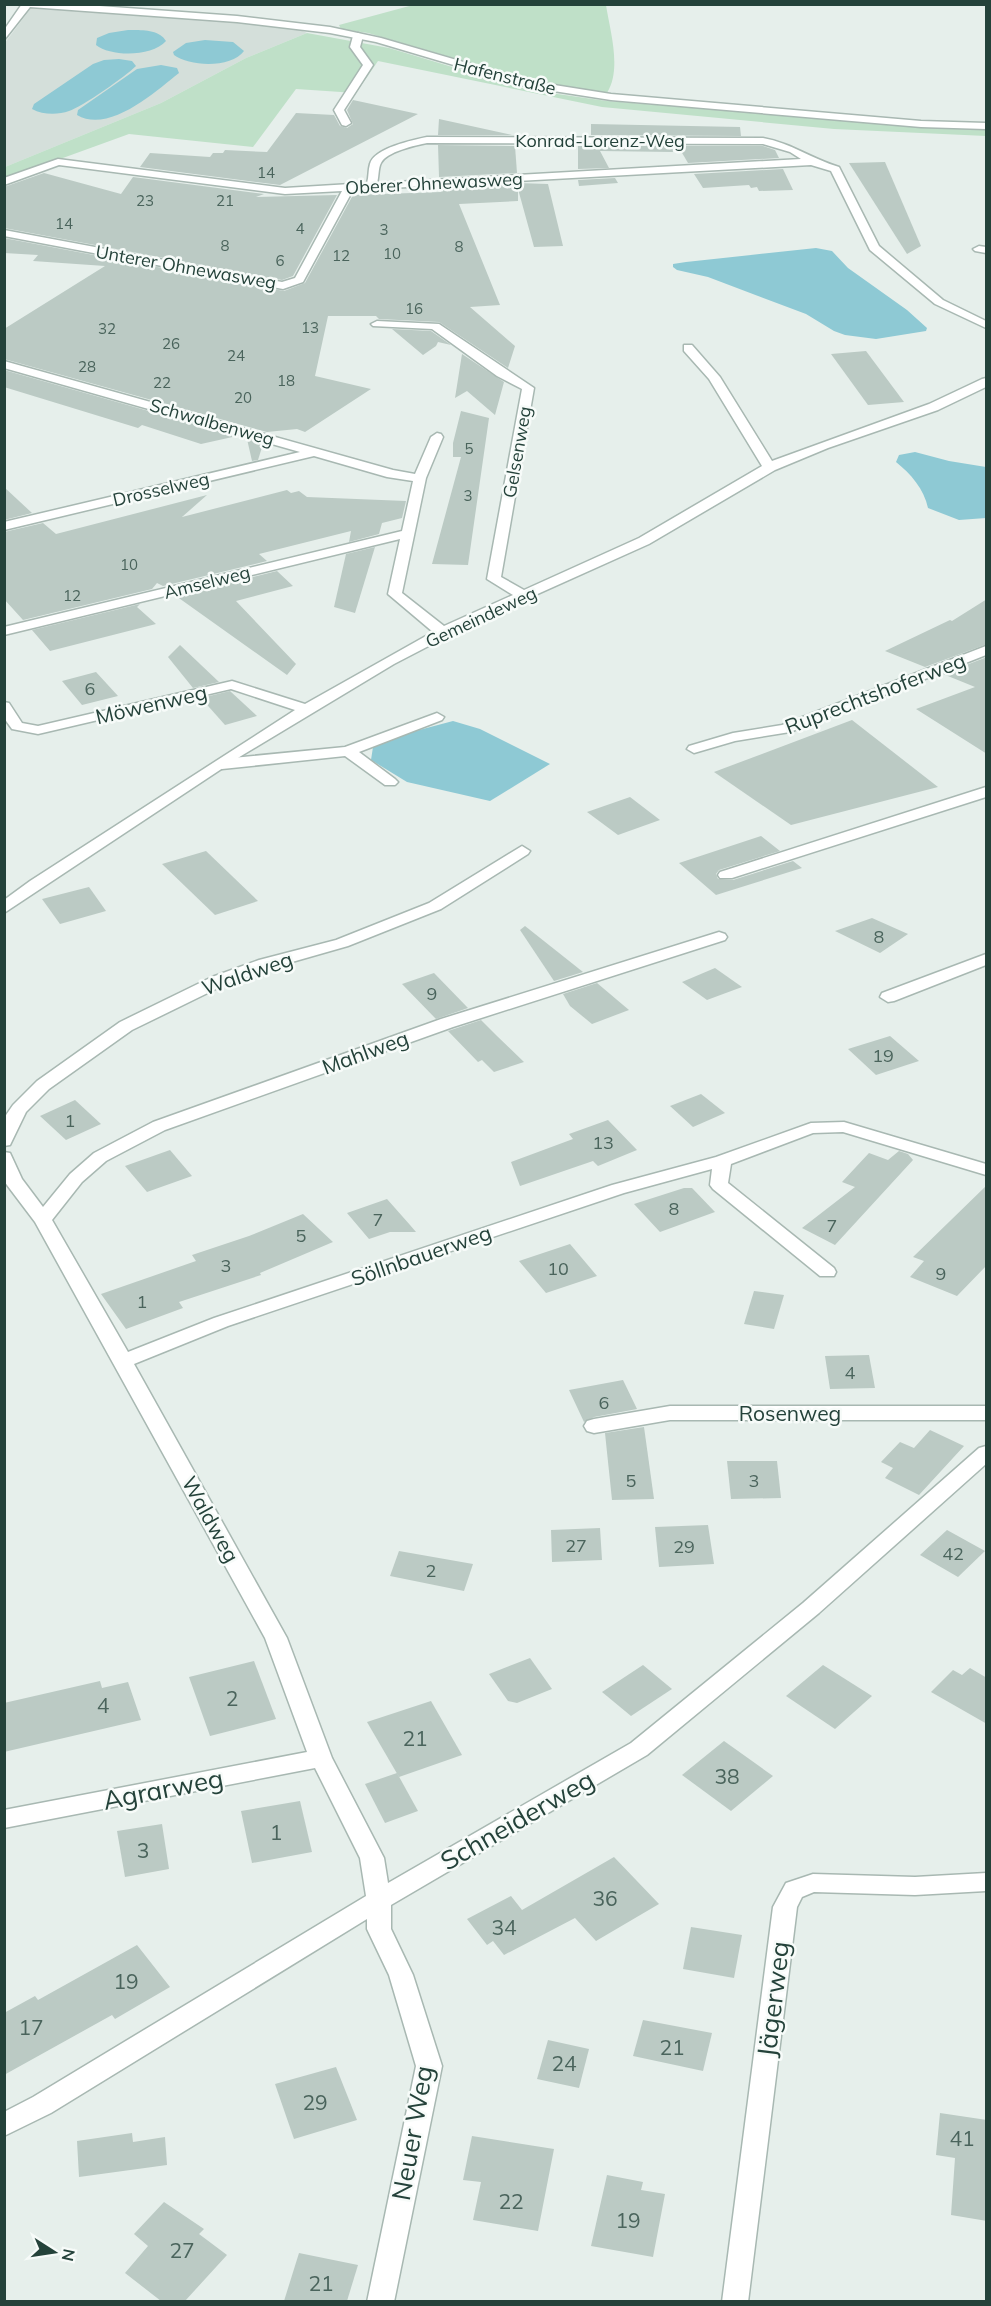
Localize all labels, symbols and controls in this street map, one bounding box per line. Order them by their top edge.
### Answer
street label: Hafenstraße [452,52,558,100]
street label: Konrad-Lorenz-Weg [515,129,685,152]
house number: 14 [257,163,275,182]
street label: Oberer Ohnewasweg [345,167,523,199]
house number: 23 [136,191,154,210]
house number: 21 [216,191,234,210]
house number: 14 [55,214,73,233]
house number: 4 [295,219,305,238]
house number: 3 [379,220,389,239]
house number: 8 [220,236,230,255]
house number: 8 [454,237,464,256]
street label: Unterer Ohnewasweg [94,240,278,294]
house number: 10 [383,244,401,263]
house number: 12 [332,246,350,265]
house number: 6 [275,251,285,270]
house number: 16 [405,299,423,318]
house number: 13 [301,318,319,337]
house number: 32 [98,319,116,338]
house number: 26 [162,334,180,353]
house number: 24 [227,346,245,365]
house number: 28 [78,357,96,376]
house number: 18 [277,371,295,390]
house number: 22 [153,373,171,392]
house number: 20 [234,388,252,407]
street label: Schwalbenweg [147,393,277,451]
street label: Gelsenweg [498,404,536,500]
house number: 5 [464,439,474,458]
street label: Drosselweg [111,467,211,511]
house number: 3 [463,486,473,505]
house number: 10 [120,555,138,574]
street label: Amselweg [161,560,253,604]
street label: Gemeindeweg [422,581,540,653]
house number: 12 [63,586,81,605]
street label: Ruprechtshoferweg [781,647,969,739]
house number: 6 [85,677,95,700]
street label: Möwenweg [93,679,209,729]
house number: 8 [874,925,884,948]
street label: Waldweg [198,945,296,1001]
house number: 9 [427,982,437,1005]
street label: Mahlweg [318,1024,412,1080]
house number: 19 [872,1044,894,1067]
house number: 1 [65,1109,75,1132]
house number: 13 [592,1131,614,1154]
house number: 8 [669,1197,679,1220]
house number: 7 [373,1208,383,1231]
house number: 7 [827,1214,837,1237]
street label: Söllnbauerweg [347,1219,495,1291]
house number: 5 [296,1224,307,1247]
house number: 3 [221,1254,231,1277]
house number: 10 [547,1257,569,1280]
house number: 9 [936,1262,946,1285]
house number: 1 [137,1290,147,1313]
house number: 4 [845,1361,856,1384]
house number: 6 [599,1391,609,1414]
street label: Rosenweg [739,1400,841,1426]
house number: 5 [626,1469,637,1492]
house number: 3 [749,1469,759,1492]
street label: Waldweg [177,1471,245,1567]
house number: 27 [565,1534,587,1557]
house number: 29 [673,1535,695,1558]
house number: 42 [942,1542,964,1565]
house number: 2 [426,1559,436,1582]
house number: 2 [226,1685,238,1711]
house number: 4 [97,1692,110,1718]
house number: 21 [402,1725,428,1751]
street label: Agrarweg [100,1761,226,1817]
street label: Schneiderweg [434,1763,600,1877]
house number: 38 [714,1763,740,1789]
house number: 1 [270,1819,282,1845]
house number: 3 [137,1837,149,1863]
house number: 36 [592,1885,618,1911]
house number: 34 [491,1914,517,1940]
street label: Jägerweg [750,1939,796,2059]
house number: 19 [113,1968,139,1994]
house number: 17 [18,2014,44,2040]
house number: 21 [659,2034,685,2060]
house number: 24 [551,2050,577,2076]
street label: Neuer Weg [384,2063,440,2203]
house number: 29 [302,2089,328,2115]
house number: 41 [949,2125,975,2151]
house number: 22 [498,2188,524,2214]
house number: 19 [615,2207,641,2233]
north arrow [24,2222,84,2282]
house number: 27 [169,2237,195,2263]
text: N [58,2247,80,2263]
house number: 21 [308,2270,334,2296]

